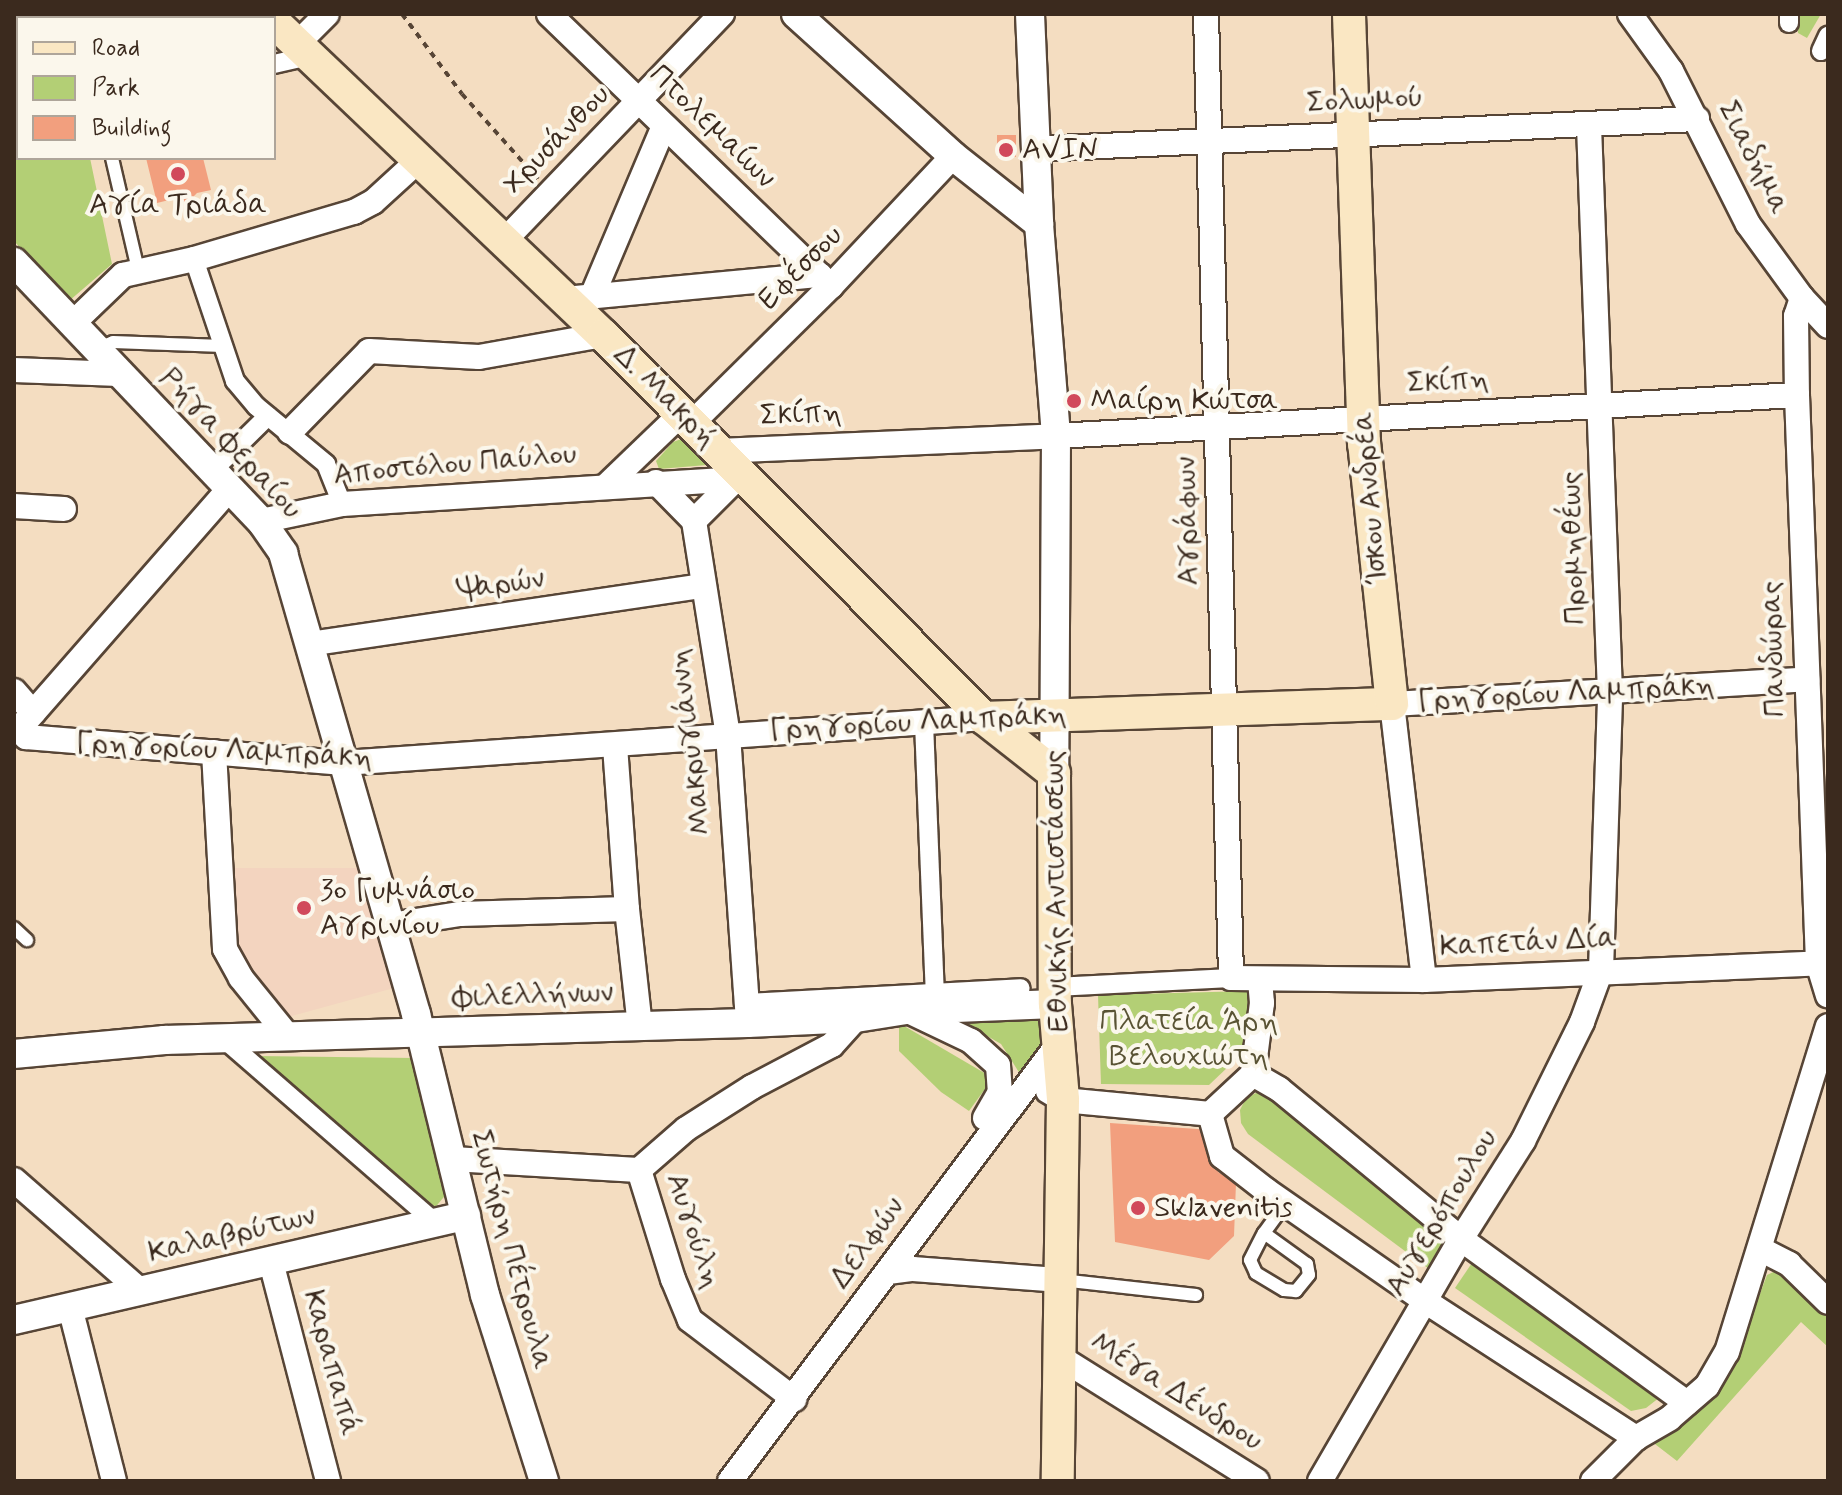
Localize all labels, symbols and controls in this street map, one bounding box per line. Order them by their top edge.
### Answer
legend [16,16,276,160]
text: Road [92,33,140,64]
street label: Πτολεμαίων [641,58,783,196]
text: Park [92,73,140,104]
street label: Χρυσάνθου [496,78,618,202]
street label: Σολωμού [1306,80,1424,122]
street label: Σιαδήμα [1709,95,1797,221]
text: Building [92,113,172,144]
place label: AVIN [1022,132,1098,168]
marker: AVIN [997,141,1015,159]
marker: Αγία Τριάδα [169,165,187,183]
place label: Αγία Τριάδα [89,187,267,223]
street label: Εφέσσου [751,218,851,318]
street label: Δ. Μακρή [606,338,724,456]
street label: Ρήγα Φεραίου [151,361,309,527]
street label: Σκίπη [1406,362,1490,402]
place label: Μαίρη Κώτσα [1090,383,1278,419]
marker: Μαίρη Κώτσα [1065,392,1083,410]
street label: Σκίπη [759,396,843,434]
street label: Ίσκου Ανδρέα [1346,410,1396,586]
street label: Αποστόλου Παύλου [332,436,578,494]
street label: Αγράφων [1169,456,1207,586]
street label: Προμηθέως [1553,471,1595,625]
street label: Ψαρών [455,561,547,609]
street label: Πανδώρας [1754,580,1794,718]
street label: Μακρυγιάννη [662,647,720,837]
street label: Γρηγορίου Λαμπράκη [1416,668,1716,720]
street label: Γρηγορίου Λαμπράκη [768,697,1068,749]
street label: Γρηγορίου Λαμπράκη [74,725,374,777]
street label: Εθνικής Αντιστάσεως [1037,750,1077,1032]
place label: 3ο Γυμνάσιο Αγρινίου [320,873,475,944]
marker: 3ο Γυμνάσιο Αγρινίου [295,899,313,917]
street label: Καπετάν Δία [1439,920,1617,966]
street label: Φιλελλήνων [452,975,614,1017]
park label: Πλατεία Άρη Βελουχιώτη [1100,1004,1278,1074]
street label: Αυγερόπουλου [1378,1123,1506,1303]
street label: Σωτήρη Πέτρουλα [462,1126,560,1374]
street label: Αυγούλη [657,1169,729,1293]
street label: Δελφών [823,1190,913,1296]
place label: Sklavenitis [1154,1190,1293,1226]
street label: Καλαβρύτων [145,1198,319,1272]
marker: Sklavenitis [1129,1199,1147,1217]
street label: Καραπαπά [294,1286,368,1440]
street label: Μέγα Δένδρου [1083,1325,1269,1459]

